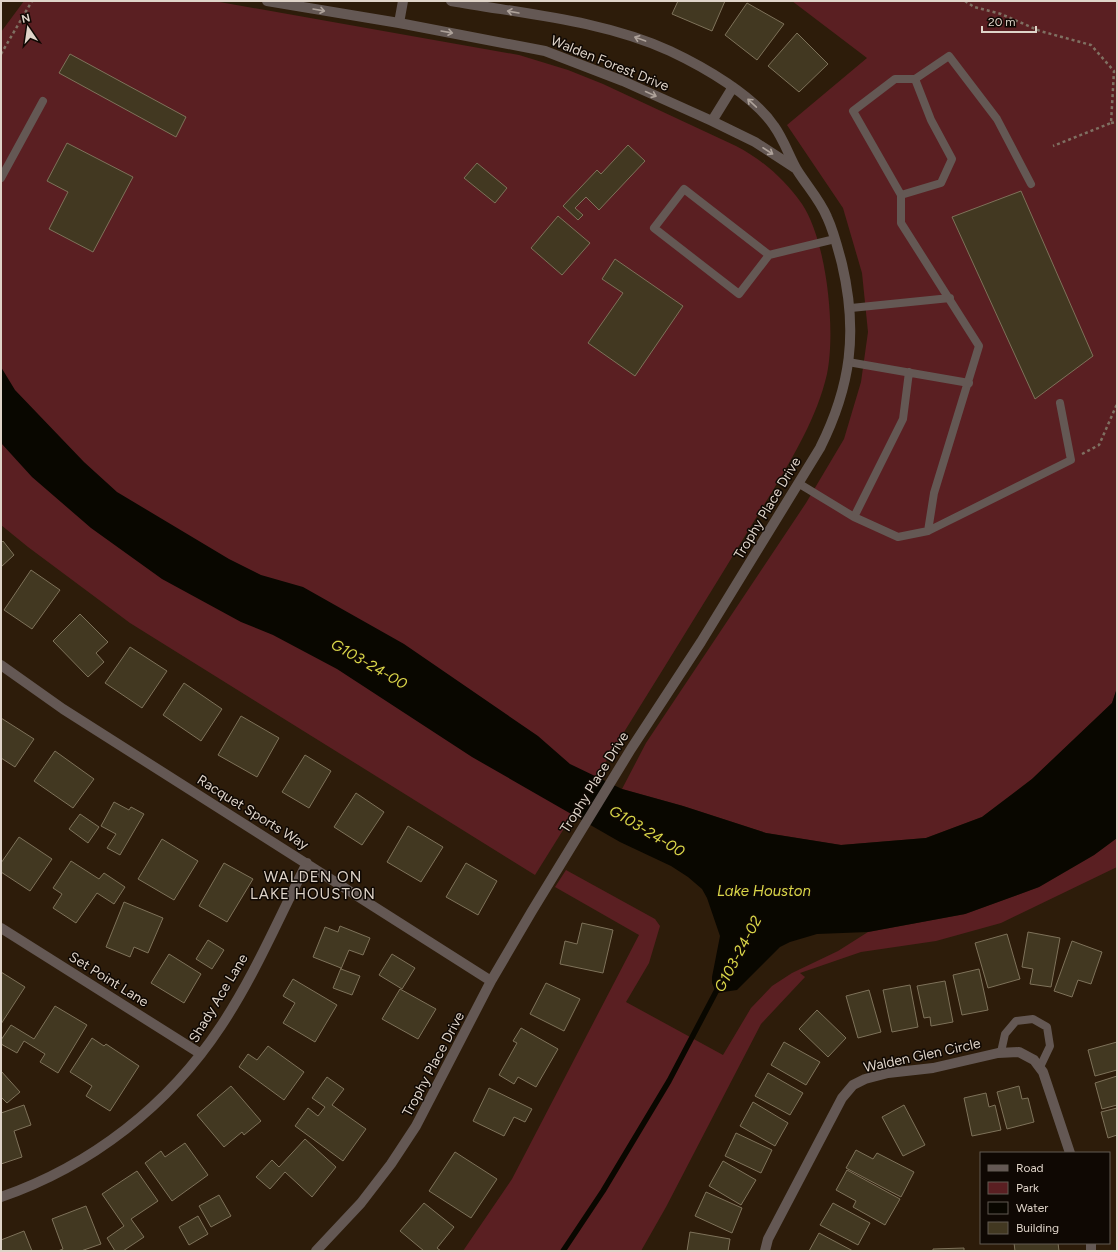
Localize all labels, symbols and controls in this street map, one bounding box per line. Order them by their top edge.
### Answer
one-way arrow [312,6,325,14]
north arrow [8,8,48,48]
one-way arrow [507,8,520,16]
scale bar [982,8,1036,34]
text: N [20,11,31,26]
text: 20 m [988,15,1016,29]
one-way arrow [440,28,453,36]
street label: Walden Forest Drive [548,32,672,95]
one-way arrow [634,35,646,43]
one-way arrow [645,91,657,98]
one-way arrow [747,99,757,108]
one-way arrow [762,147,774,155]
street label: Trophy Place Drive [730,454,805,562]
water label: G103-24-00 [328,635,411,693]
street label: Trophy Place Drive [556,728,633,836]
street label: Racquet Sports Way [194,771,312,854]
water label: G103-24-00 [606,801,688,861]
district label: WALDEN ON LAKE HOUSTON [250,868,376,903]
water label: Lake Houston [717,882,811,900]
water label: G103-24-02 [710,912,766,995]
street label: Set Point Lane [66,948,152,1011]
street label: Shady Ace Lane [185,950,252,1046]
street label: Trophy Place Drive [399,1009,468,1119]
street label: Walden Glen Circle [862,1035,983,1076]
legend [980,1152,1110,1244]
text: Road [1016,1161,1044,1175]
text: Park [1016,1181,1039,1195]
text: Water [1016,1201,1048,1215]
text: Building [1016,1221,1059,1235]

